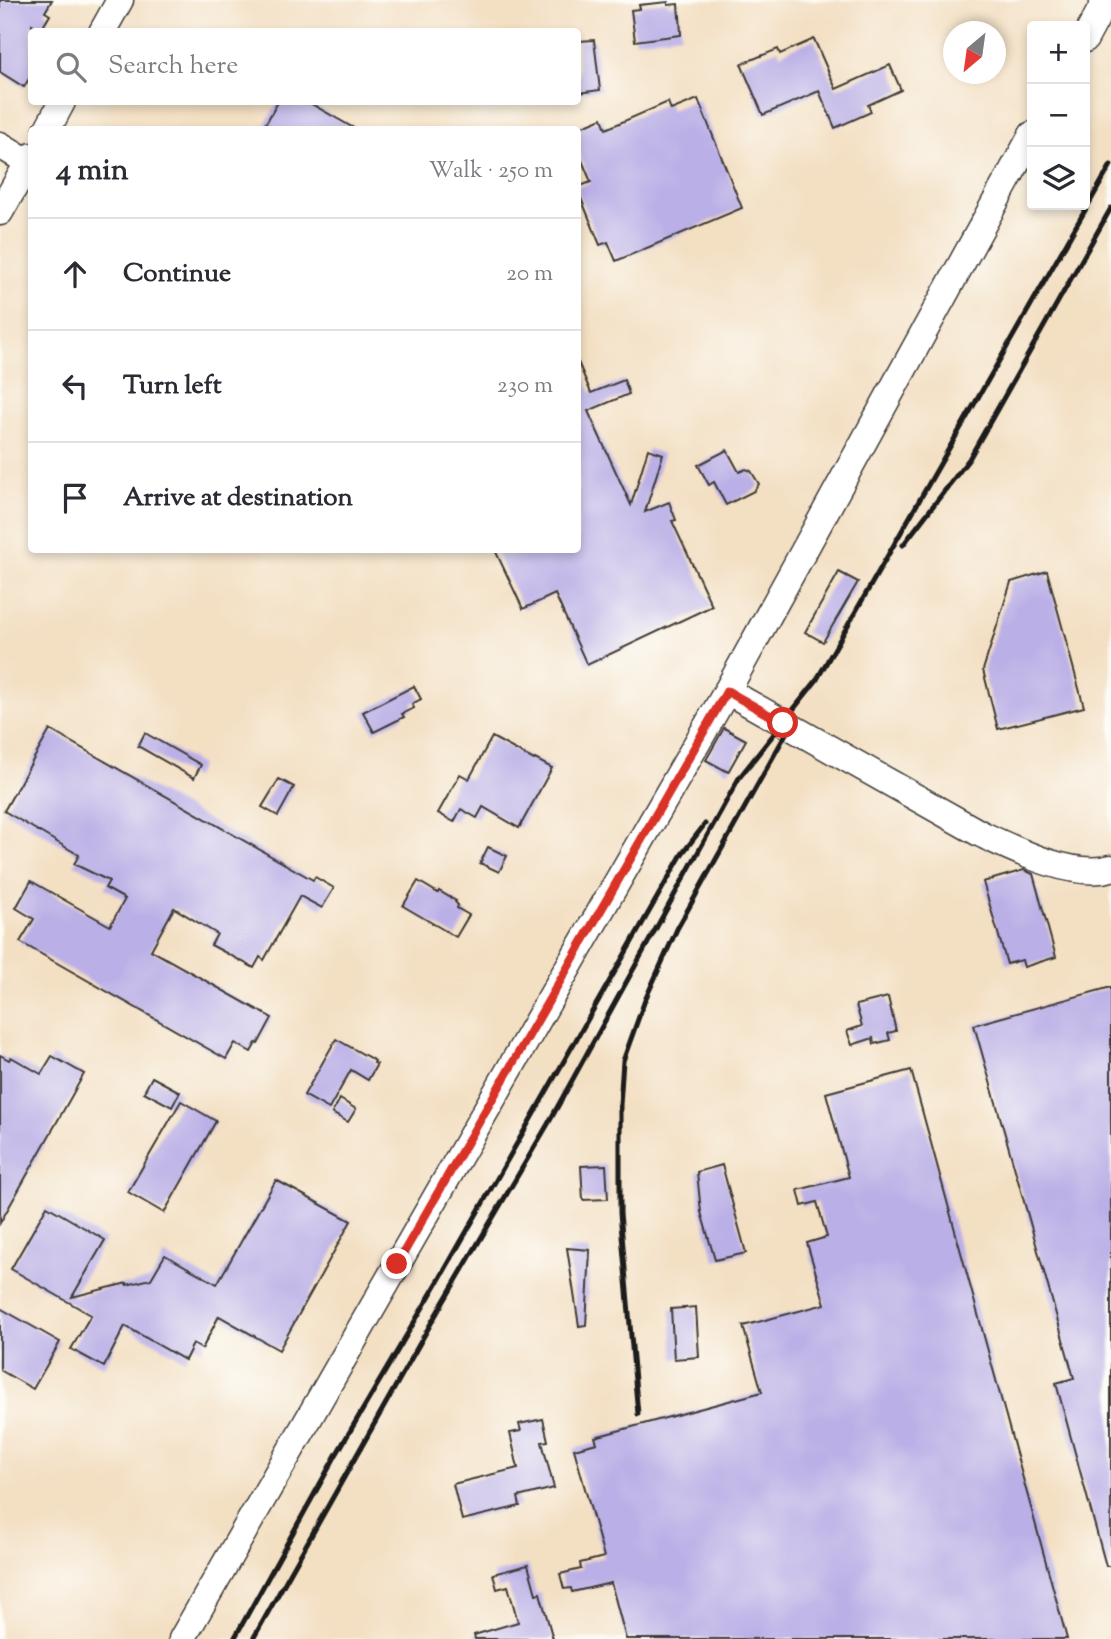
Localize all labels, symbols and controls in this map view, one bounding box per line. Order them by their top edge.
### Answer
north arrow [943,21,1006,84]
map controls [1027,21,1090,210]
button: + [1027,21,1090,84]
search box [28,28,581,105]
icon: search [52,48,90,86]
text: Search here [108,48,238,85]
button: − [1027,84,1090,147]
button: layers [1027,147,1090,210]
text: 4 min [56,150,129,193]
text: Walk · 250 m [429,155,553,188]
icon: ahead [56,255,94,293]
text: Continue [123,256,231,293]
text: 20 m [506,258,553,291]
icon: left [56,367,94,405]
text: Turn left [123,368,222,405]
text: 230 m [497,370,553,403]
icon: arrive [56,479,94,517]
text: Arrive at destination [123,480,353,517]
route start [767,707,798,738]
route end [381,1248,412,1279]

